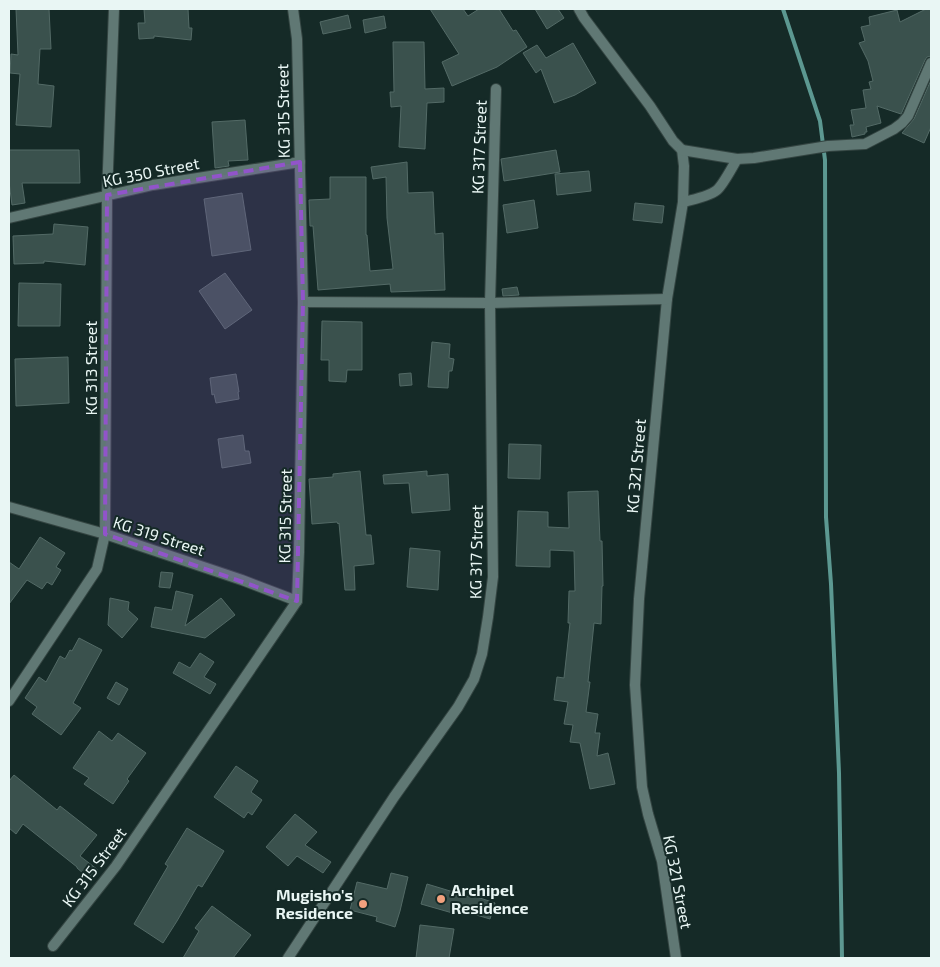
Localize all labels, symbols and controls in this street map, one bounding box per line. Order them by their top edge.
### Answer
street label: KG 315 Street [272,64,293,158]
street label: KG 317 Street [467,100,490,194]
street label: KG 350 Street [101,153,201,190]
street label: KG 313 Street [81,321,100,415]
street label: KG 321 Street [622,418,649,514]
street label: KG 315 Street [274,469,295,563]
street label: KG 317 Street [465,505,486,599]
street label: KG 319 Street [111,512,207,559]
street label: KG 315 Street [58,823,130,910]
street label: KG 321 Street [660,833,697,930]
place label: Archipel Residence [451,880,528,917]
place label: Mugisho's Residence [276,885,353,922]
marker: Archipel Residence [435,893,447,905]
marker: Mugisho's Residence [357,898,369,910]

